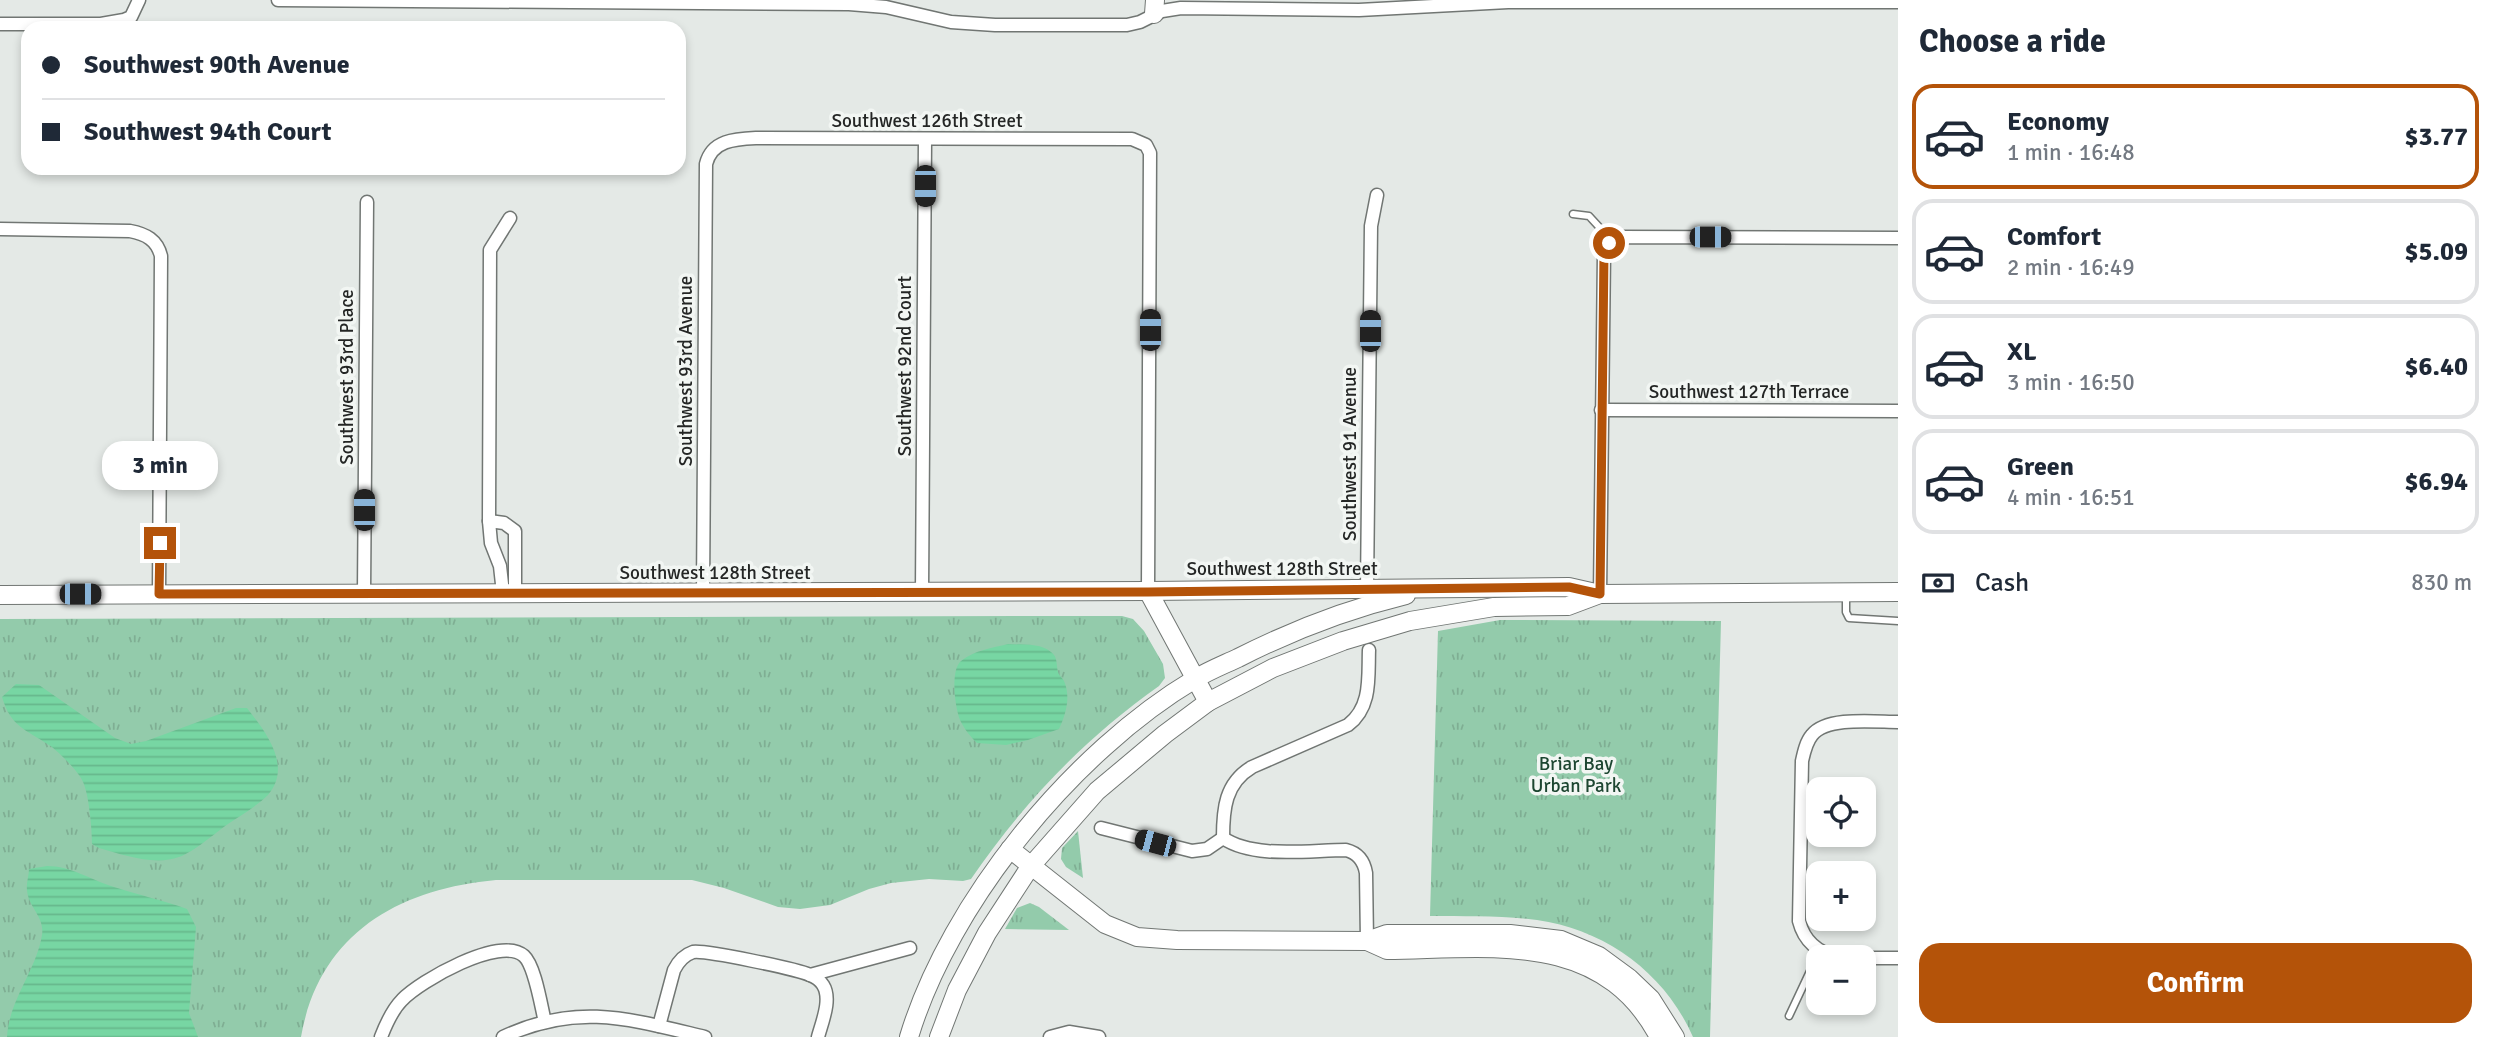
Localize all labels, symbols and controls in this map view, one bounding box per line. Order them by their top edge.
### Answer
text: Choose a ride [1919,22,2106,61]
text: Southwest 90th Avenue [84,49,350,81]
icon: car [1923,105,1986,168]
text: Economy [2007,106,2109,138]
street label: Southwest 126th Street [831,109,1023,133]
text: Southwest 94th Court [84,116,332,148]
text: $3.77 [2404,121,2468,153]
text: 1 min · 16:48 [2007,138,2135,167]
car [915,165,936,207]
icon: car [1923,220,1986,283]
text: Comfort [2007,221,2101,253]
route start [1593,227,1625,259]
car [1690,227,1732,248]
text: $5.09 [2404,236,2468,268]
text: 2 min · 16:49 [2007,253,2135,282]
street label: Southwest 92nd Court [893,275,917,456]
street label: Southwest 93rd Avenue [674,276,698,466]
street label: Southwest 93rd Place [335,289,359,465]
car [1140,309,1161,351]
car [1360,310,1381,352]
icon: car [1923,335,1986,398]
text: XL [2007,336,2037,368]
text: $6.40 [2404,351,2468,383]
street label: Southwest 91 Avenue [1338,367,1362,541]
text: 3 min · 16:50 [2007,368,2135,397]
street label: Southwest 127th Terrace [1649,380,1849,404]
callout: 3 min [102,442,218,490]
icon: car [1923,450,1986,513]
text: 3 min [132,451,188,480]
text: Green [2007,451,2074,483]
text: $6.94 [2404,466,2468,498]
text: 4 min · 16:51 [2007,483,2135,512]
car [354,489,375,531]
route end [144,527,176,559]
street label: Southwest 128th Street [1186,557,1378,581]
street label: Southwest 128th Street [619,561,811,585]
icon: cash [1919,564,1957,602]
text: Cash [1975,567,2029,599]
text: 830 m [2411,568,2472,597]
car [60,584,102,605]
park label: Briar Bay Urban Park [1531,752,1622,798]
map controls [1806,777,1876,1015]
button: locate [1806,777,1876,847]
car [1132,827,1179,859]
button: + [1806,861,1876,931]
button: Confirm [1919,943,2472,1023]
button: − [1806,945,1876,1015]

